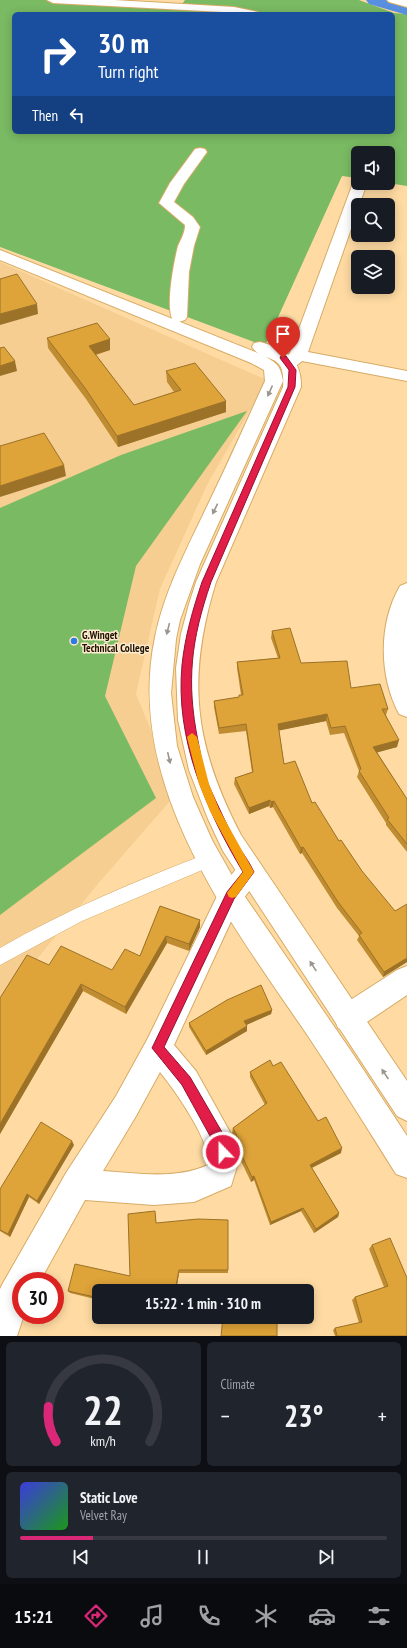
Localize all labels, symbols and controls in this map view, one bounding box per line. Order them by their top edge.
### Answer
text: 30 m [98,24,149,61]
icon: right [32,28,84,80]
text: Turn right [98,60,158,83]
icon: left [66,104,88,126]
text: Then [32,106,58,125]
map controls [351,146,395,294]
button: sound [351,146,395,190]
button: search [351,198,395,242]
button: layers [351,250,395,294]
pin [266,317,300,358]
icon: arrive [272,323,294,345]
one-way arrow [266,385,272,397]
one-way arrow [212,503,218,514]
one-way arrow [164,623,170,635]
place label: G.Winget Technical College [82,628,150,655]
marker: G.Winget Technical College [69,636,79,646]
one-way arrow [166,752,172,764]
one-way arrow [309,960,317,971]
one-way arrow [381,1069,389,1079]
position arrow [202,1131,244,1173]
speed limit sign: 30 [12,1272,64,1324]
text: 15:22 · 1 min · 310 m [145,1294,261,1313]
text: Climate [221,1376,255,1393]
text: 22 [83,1383,123,1436]
text: 23° [284,1396,324,1435]
text: − [221,1402,230,1430]
text: + [378,1402,387,1430]
text: km/h [91,1431,116,1450]
text: Static Love [80,1488,138,1507]
text: Velvet Ray [80,1507,127,1524]
icon: previous [70,1546,92,1568]
icon: pause [192,1546,214,1568]
icon: next [315,1546,337,1568]
icon: directions [82,1602,110,1630]
icon: music [138,1602,166,1630]
icon: phone [195,1602,223,1630]
icon: climate [252,1602,280,1630]
icon: car [308,1602,336,1630]
icon: filters [365,1602,393,1630]
text: 15:21 [14,1605,53,1628]

